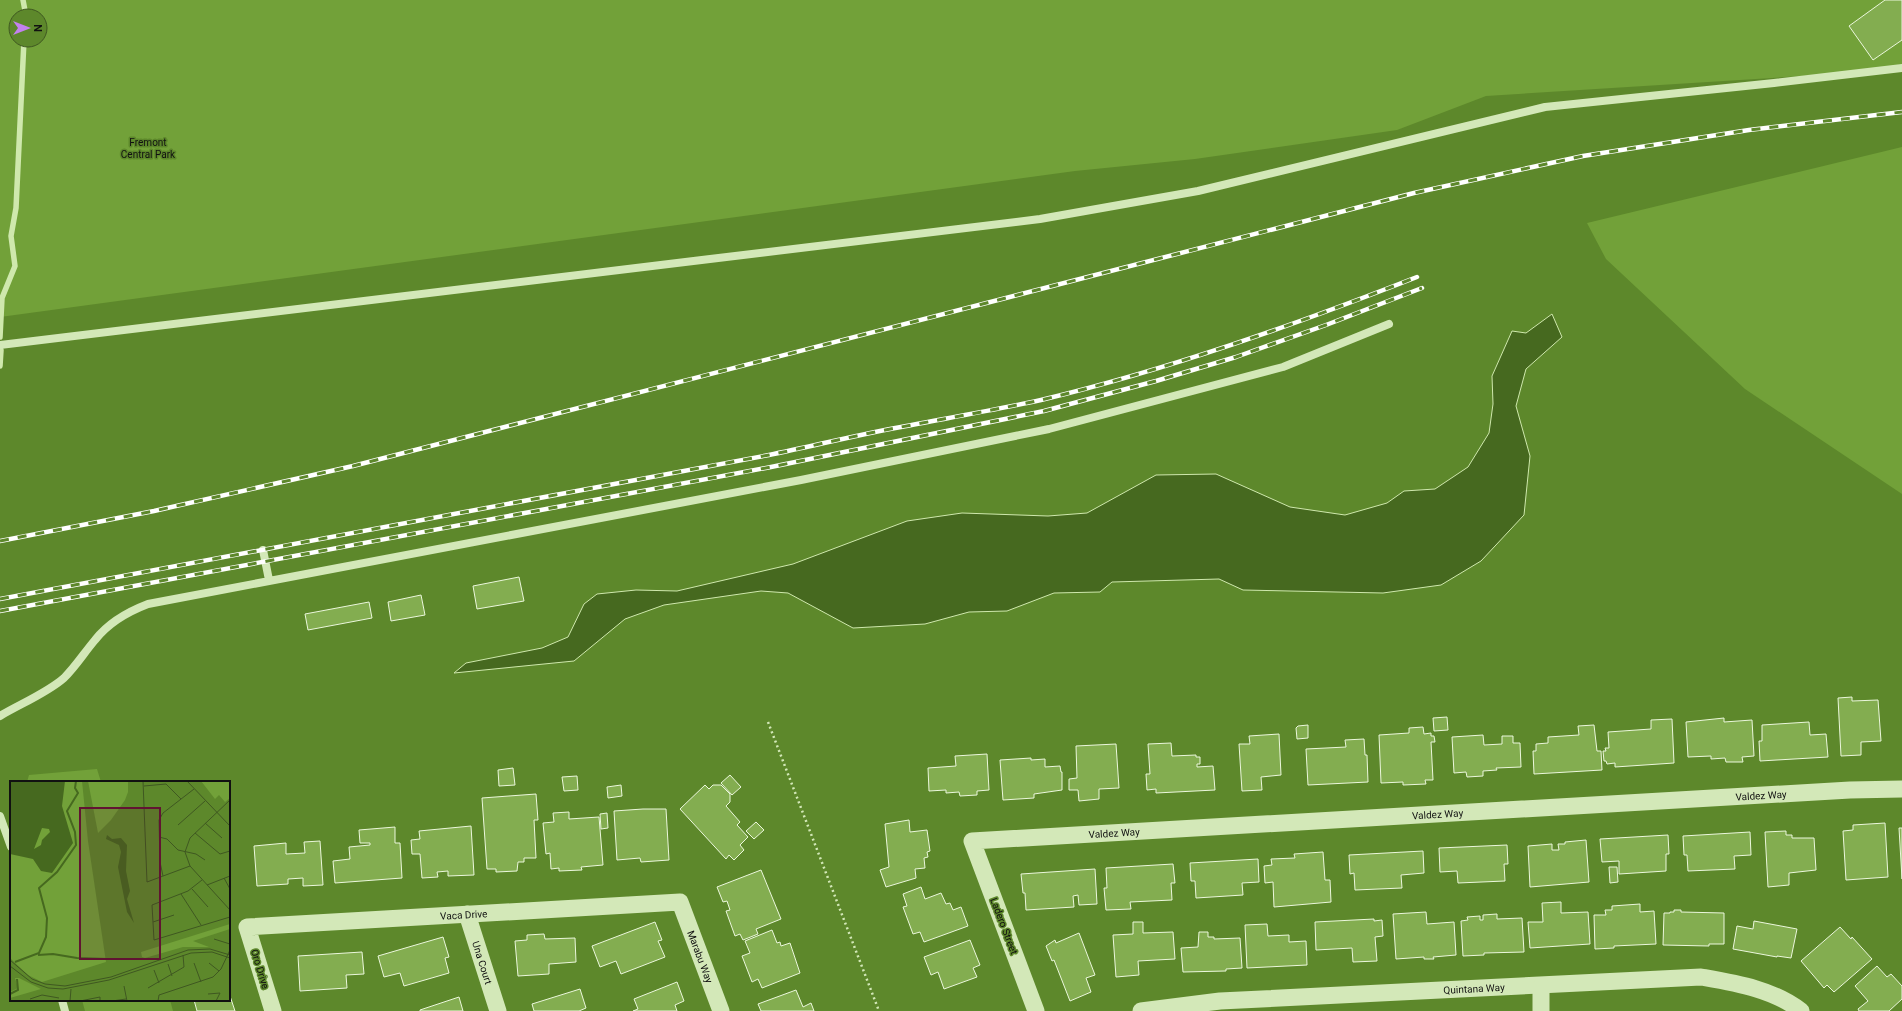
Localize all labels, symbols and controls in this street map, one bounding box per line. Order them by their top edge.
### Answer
north arrow [8,8,48,48]
text: N [31,24,44,32]
park label: Fremont Central Park [121,137,176,160]
inset map [10,781,230,1001]
street label: Valdez Way [1735,788,1787,802]
street label: Valdez Way [1412,807,1464,821]
street label: Valdez Way [1088,826,1140,840]
street label: Ladero Street [988,896,1020,956]
street label: Vaca Drive [440,908,488,921]
street label: Marabu Way [686,929,716,985]
street label: Una Court [470,940,495,985]
street label: Oro Drive [249,948,271,990]
street label: Quintana Way [1443,981,1505,995]

